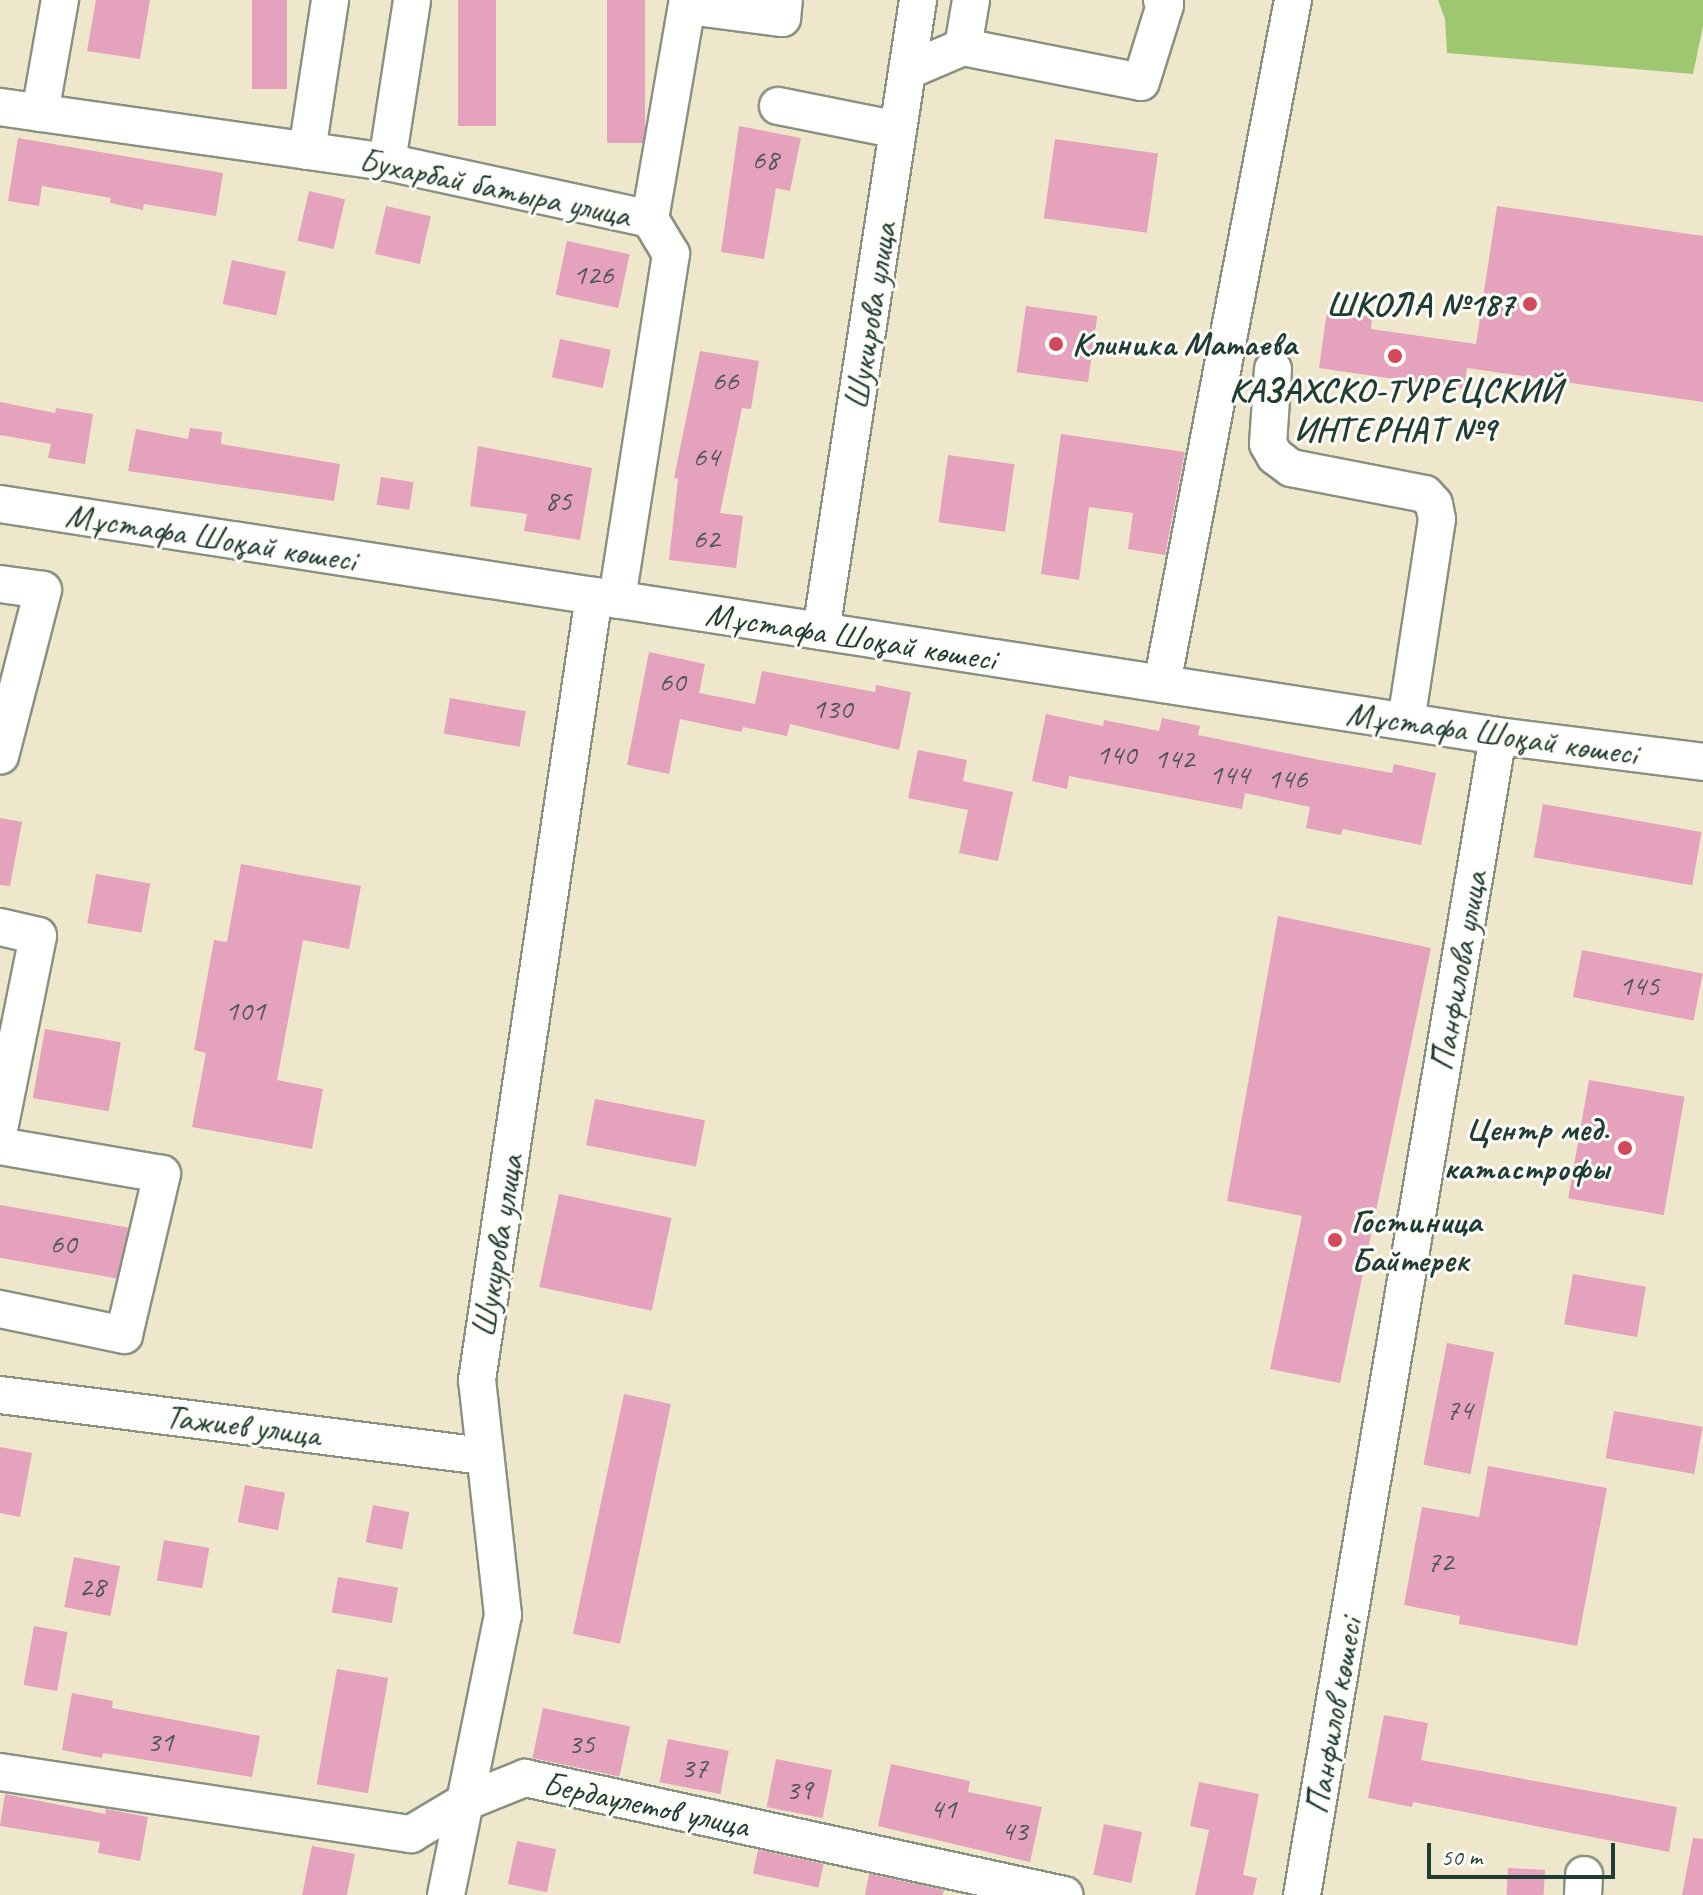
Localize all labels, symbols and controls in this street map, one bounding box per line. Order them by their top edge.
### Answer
street label: Бухарбай батыра улица [354,138,636,236]
house number: 68 [752,141,778,177]
street label: Шукирова улица [835,219,905,413]
house number: 126 [573,256,613,292]
place label: ШКОЛА №187 [1326,284,1514,324]
marker: ШКОЛА №187 [1521,295,1539,313]
place label: Клиника Матаева [1072,324,1296,364]
marker: Клиника Матаева [1047,335,1065,353]
marker: КАЗАХСКО-ТУРЕЦСКИЙ ИНТЕРНАТ №9 [1386,347,1404,365]
house number: 66 [712,362,738,398]
place label: КАЗАХСКО-ТУРЕЦСКИЙ ИНТЕРНАТ №9 [1229,369,1561,448]
house number: 64 [693,438,719,474]
house number: 85 [545,482,571,518]
street label: Мұстафа Шоқай көшесі [63,494,359,580]
house number: 62 [693,520,719,556]
street label: Мұстафа Шоқай көшесі [703,593,999,679]
house number: 60 [659,663,685,699]
house number: 130 [812,690,852,726]
street label: Мұстафа Шоқай көшесі [1344,692,1640,774]
house number: 140 [1096,736,1136,772]
house number: 142 [1154,740,1194,776]
house number: 144 [1209,756,1249,792]
house number: 146 [1267,760,1307,796]
street label: Панфилова улица [1420,867,1496,1075]
house number: 145 [1619,967,1659,1003]
house number: 101 [225,992,265,1028]
place label: Центр мед. катастрофы [1443,1108,1609,1188]
marker: Центр мед. катастрофы [1616,1139,1634,1157]
street label: Шукурова улица [462,1151,532,1341]
place label: Гостиница Байтерек [1351,1200,1481,1280]
house number: 60 [50,1225,76,1261]
marker: Гостиница Байтерек [1326,1231,1344,1249]
house number: 74 [1446,1391,1472,1427]
street label: Тажиев улица [163,1395,323,1455]
house number: 72 [1427,1543,1453,1579]
house number: 28 [79,1568,105,1604]
street label: Панфилов көшесі [1296,1615,1370,1817]
house number: 31 [147,1723,173,1759]
house number: 35 [568,1725,594,1761]
house number: 37 [681,1749,707,1785]
street label: Бердаулетов улица [538,1762,754,1846]
house number: 39 [786,1771,812,1807]
house number: 41 [930,1790,956,1826]
house number: 43 [1001,1812,1027,1848]
scale bar [1431,1827,1619,1877]
text: 50 m [1441,1842,1482,1872]

